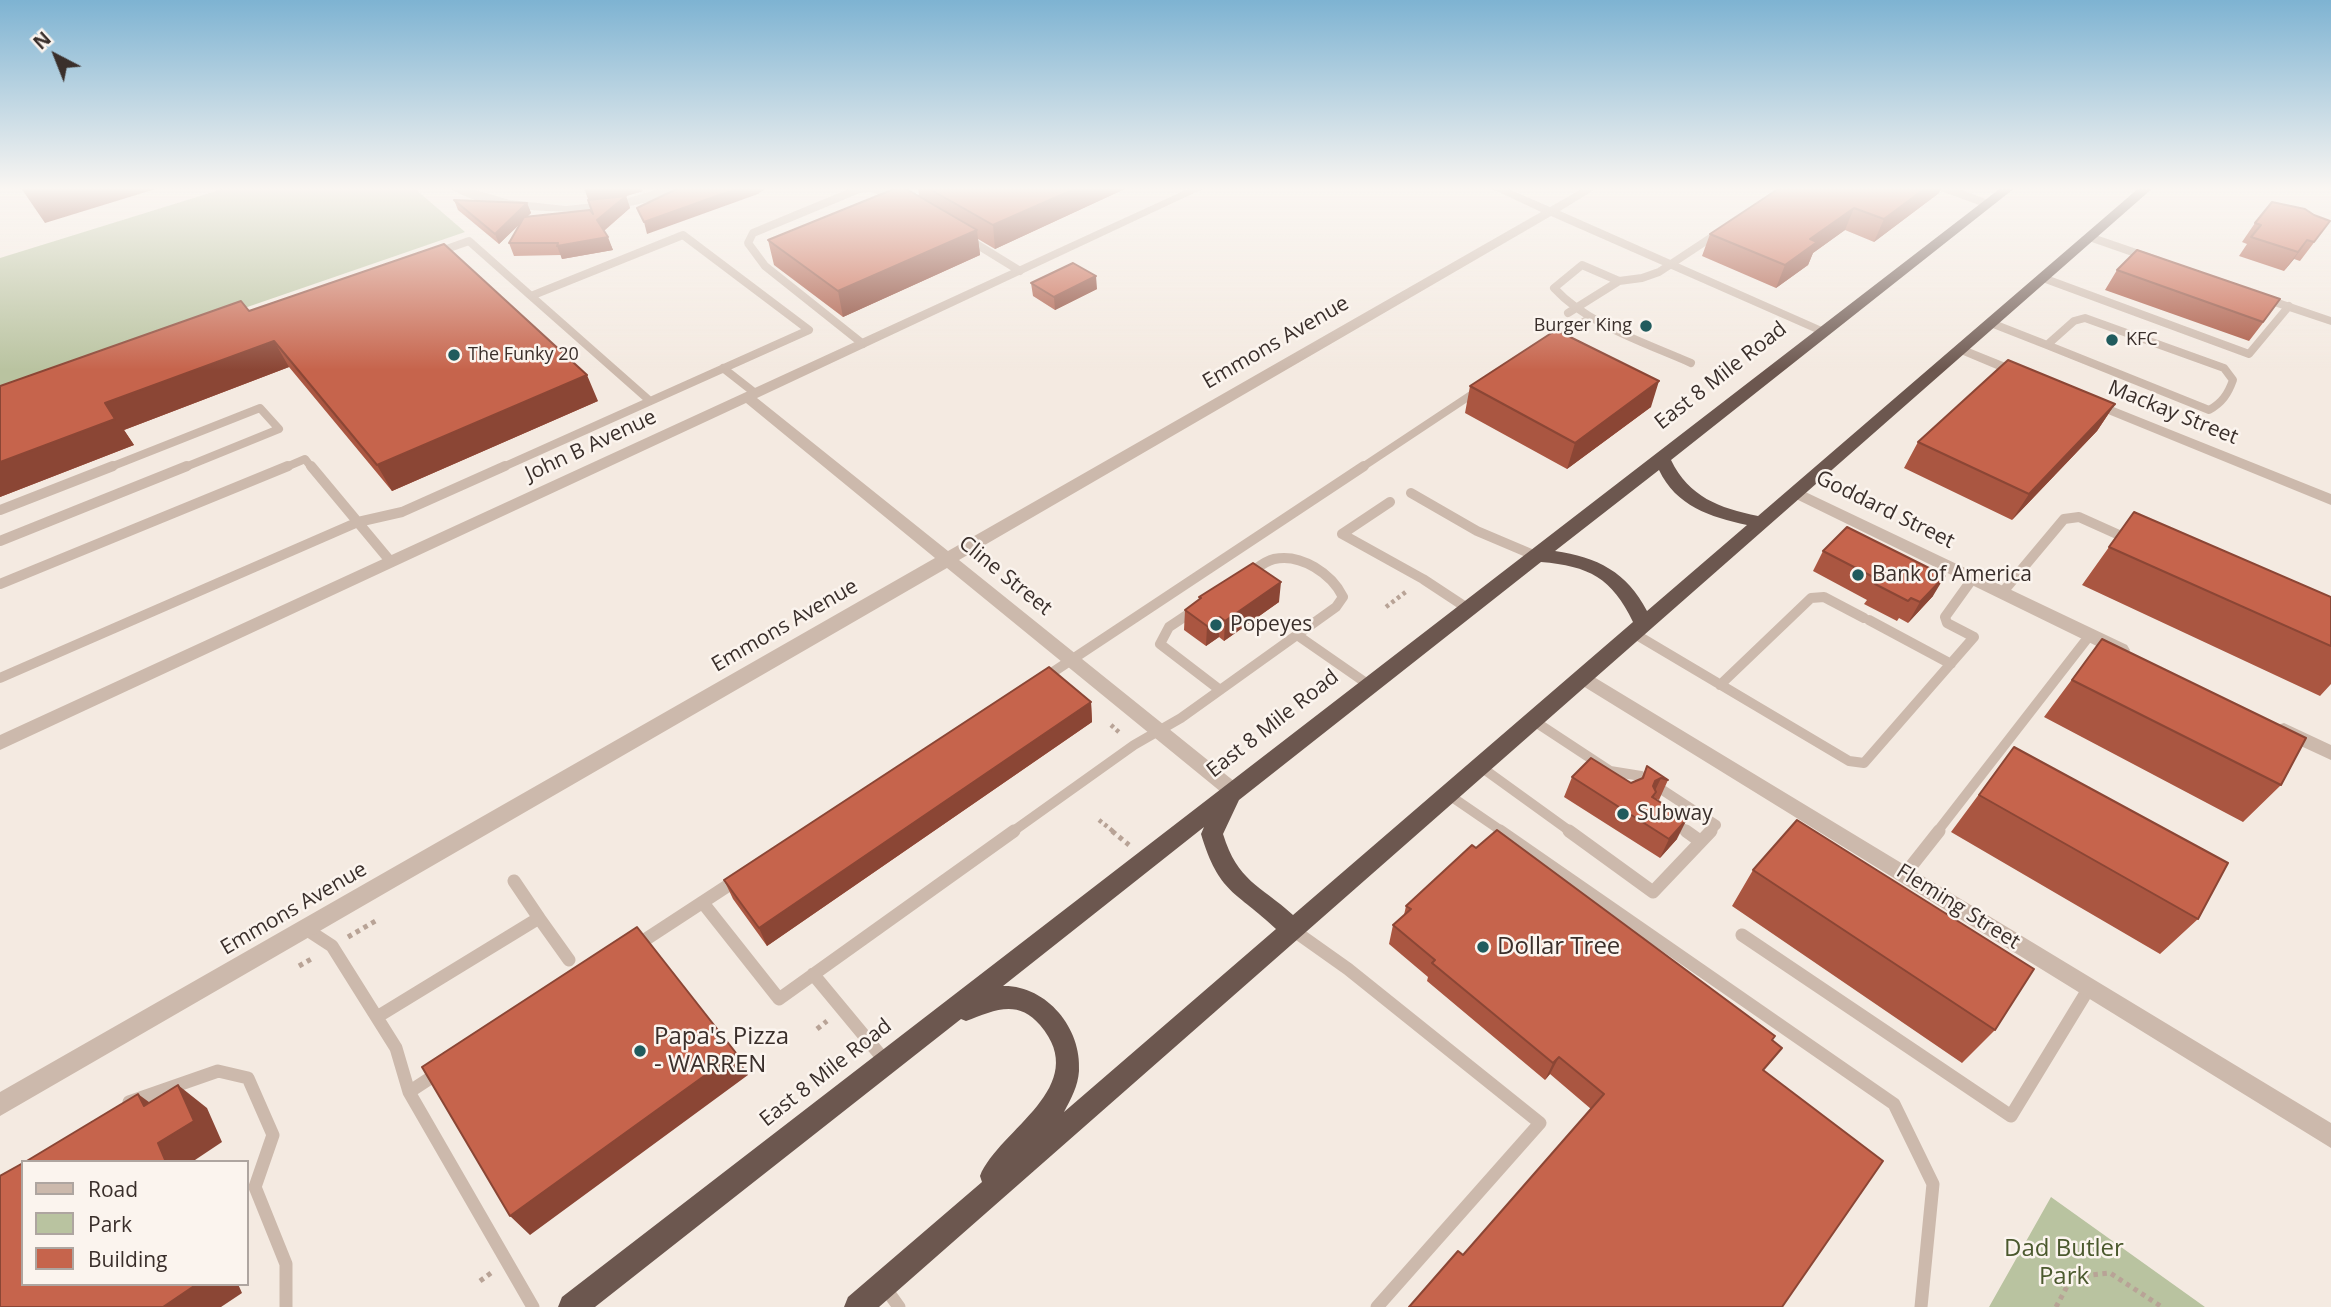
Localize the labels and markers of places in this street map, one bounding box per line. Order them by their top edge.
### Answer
place label: Burger King [1534,315,1632,337]
marker: Burger King [1638,318,1654,334]
place label: KFC [2126,329,2158,351]
marker: KFC [2104,332,2120,348]
place label: The Funky 20 [468,344,579,366]
marker: The Funky 20 [446,347,462,363]
place label: Bank of America [1872,562,2032,588]
marker: Bank of America [1850,567,1866,583]
place label: Popeyes [1230,612,1312,638]
marker: Popeyes [1208,617,1224,633]
place label: Subway [1637,801,1713,827]
marker: Subway [1615,806,1631,822]
place label: Dollar Tree [1497,933,1620,961]
marker: Dollar Tree [1475,939,1491,955]
place label: Papa's Pizza - WARREN [654,1023,789,1079]
marker: Papa's Pizza - WARREN [632,1043,648,1059]

